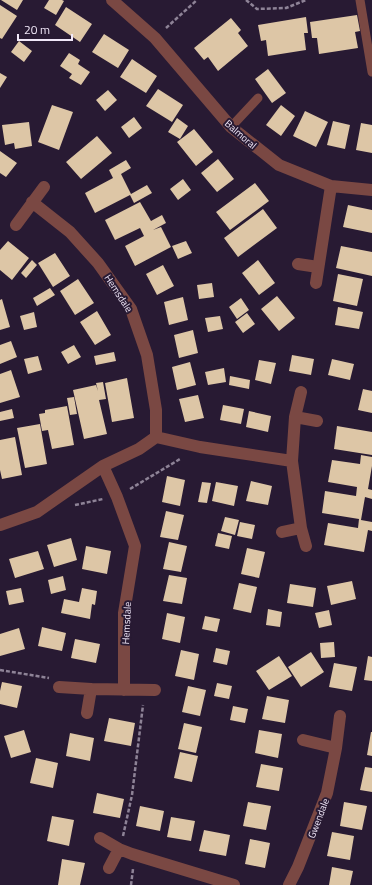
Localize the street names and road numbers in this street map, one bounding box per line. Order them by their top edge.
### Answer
street label: Balmoral [221,116,260,152]
street label: Hemsdale [101,271,136,315]
street label: Hemsdale [118,601,135,645]
street label: Gwendale [304,796,333,840]

